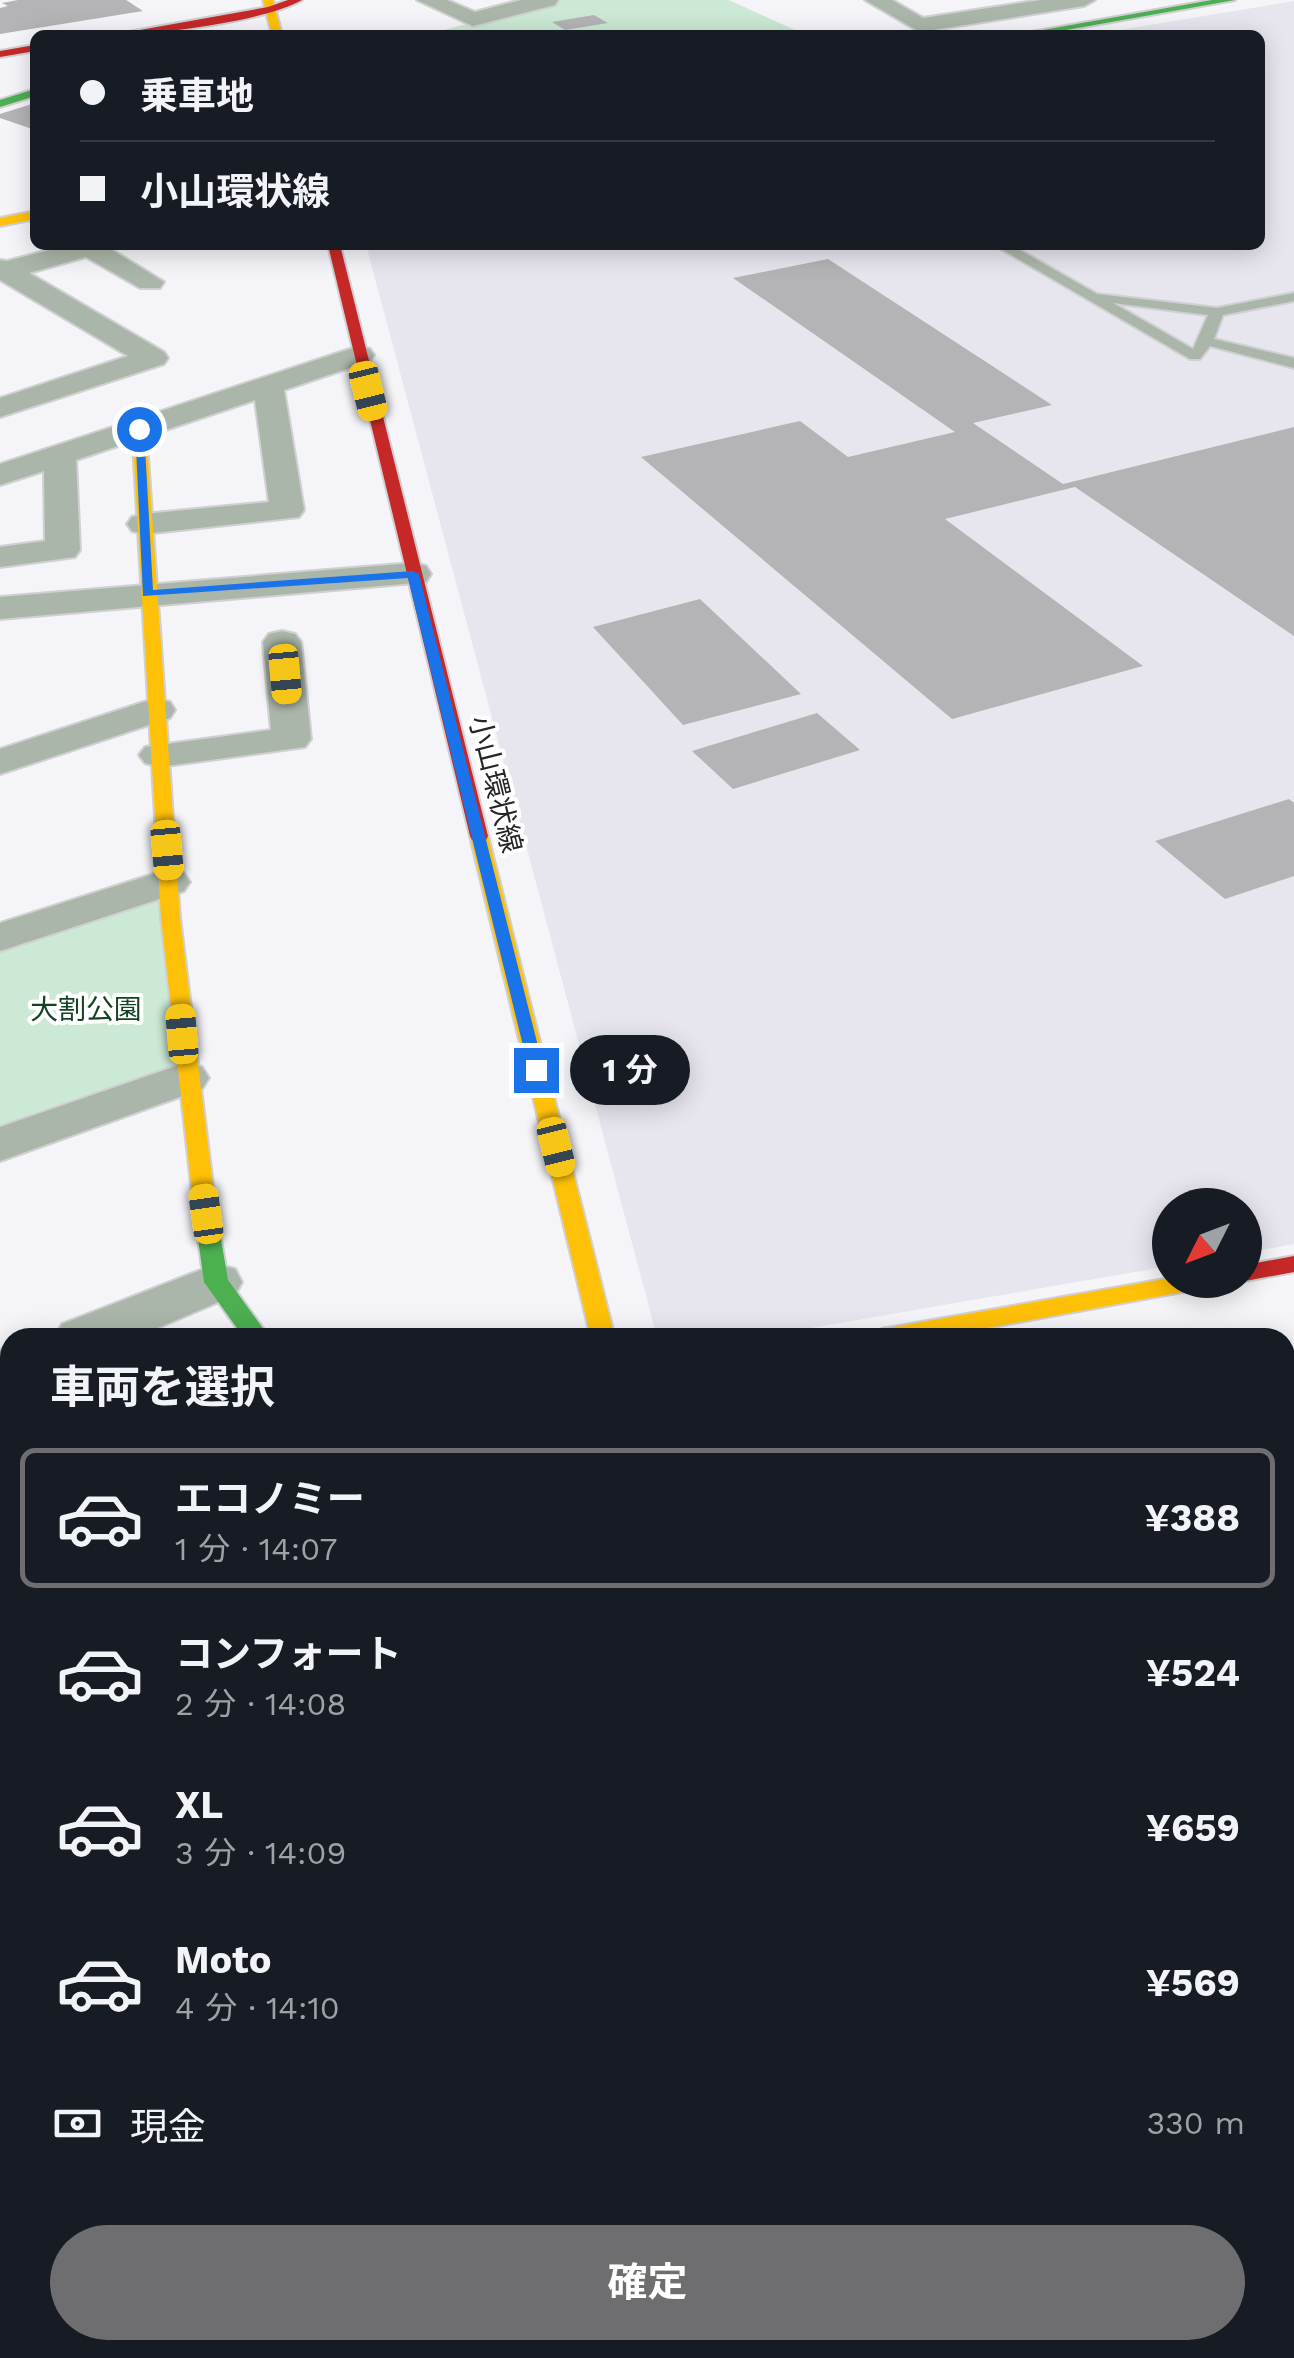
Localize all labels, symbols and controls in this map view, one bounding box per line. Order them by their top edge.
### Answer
text: 乗車地 [140,74,254,118]
text: 小山環状線 [140,170,330,214]
car [346,358,390,424]
route start [117,407,162,452]
car [267,643,303,705]
street label: 小山環状線 [463,712,528,856]
car [149,819,185,881]
park label: 大割公園 [30,993,142,1026]
car [164,1003,200,1065]
callout: 1 分 [571,1035,691,1105]
route end [514,1048,559,1093]
text: 1 分 [603,1051,657,1089]
car [534,1114,578,1180]
car [187,1182,225,1246]
north arrow [1152,1188,1262,1298]
map controls [1152,1188,1262,1298]
text: 車両を選択 [50,1361,275,1414]
icon: car [55,1473,145,1563]
text: エコノミー [175,1477,365,1521]
text: ¥388 [1145,1496,1240,1540]
text: 1 分 · 14:07 [175,1530,338,1568]
icon: car [55,1628,145,1718]
text: コンフォート [175,1632,402,1676]
text: ¥524 [1146,1651,1240,1695]
text: 2 分 · 14:08 [175,1685,346,1723]
icon: car [55,1783,145,1873]
text: XL [175,1783,223,1827]
text: ¥659 [1146,1806,1240,1850]
text: 3 分 · 14:09 [175,1834,346,1872]
icon: car [55,1938,145,2028]
text: Moto [175,1938,271,1982]
text: ¥569 [1146,1961,1240,2005]
text: 4 分 · 14:10 [175,1989,340,2027]
icon: cash [50,2096,105,2151]
text: 330 m [1146,2104,1245,2142]
text: 現金 [130,2105,206,2149]
button: 確定 [50,2225,1245,2340]

